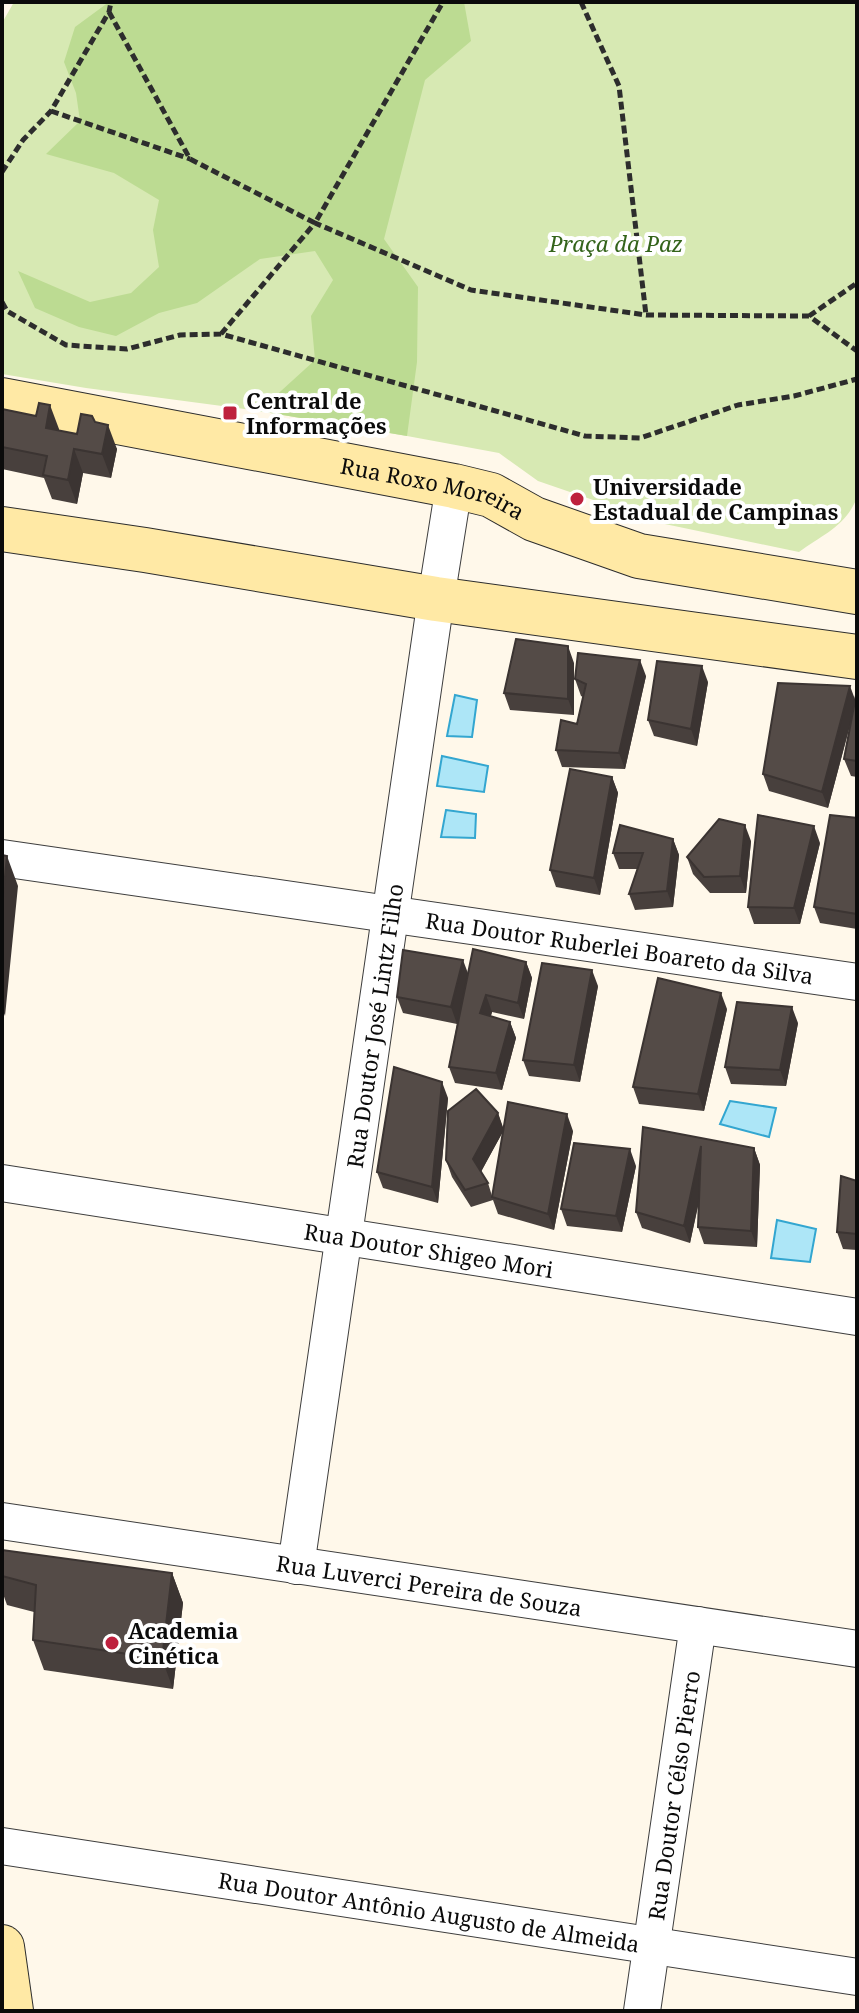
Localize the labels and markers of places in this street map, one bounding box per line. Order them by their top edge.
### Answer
place label: Central de Informações [246,385,387,440]
marker: Central de Informações [221,404,239,422]
place label: Universidade Estadual de Campinas [593,471,838,526]
marker: Universidade Estadual de Campinas [568,490,586,508]
place label: Academia Cinética [128,1615,238,1670]
marker: Academia Cinética [103,1634,121,1652]

